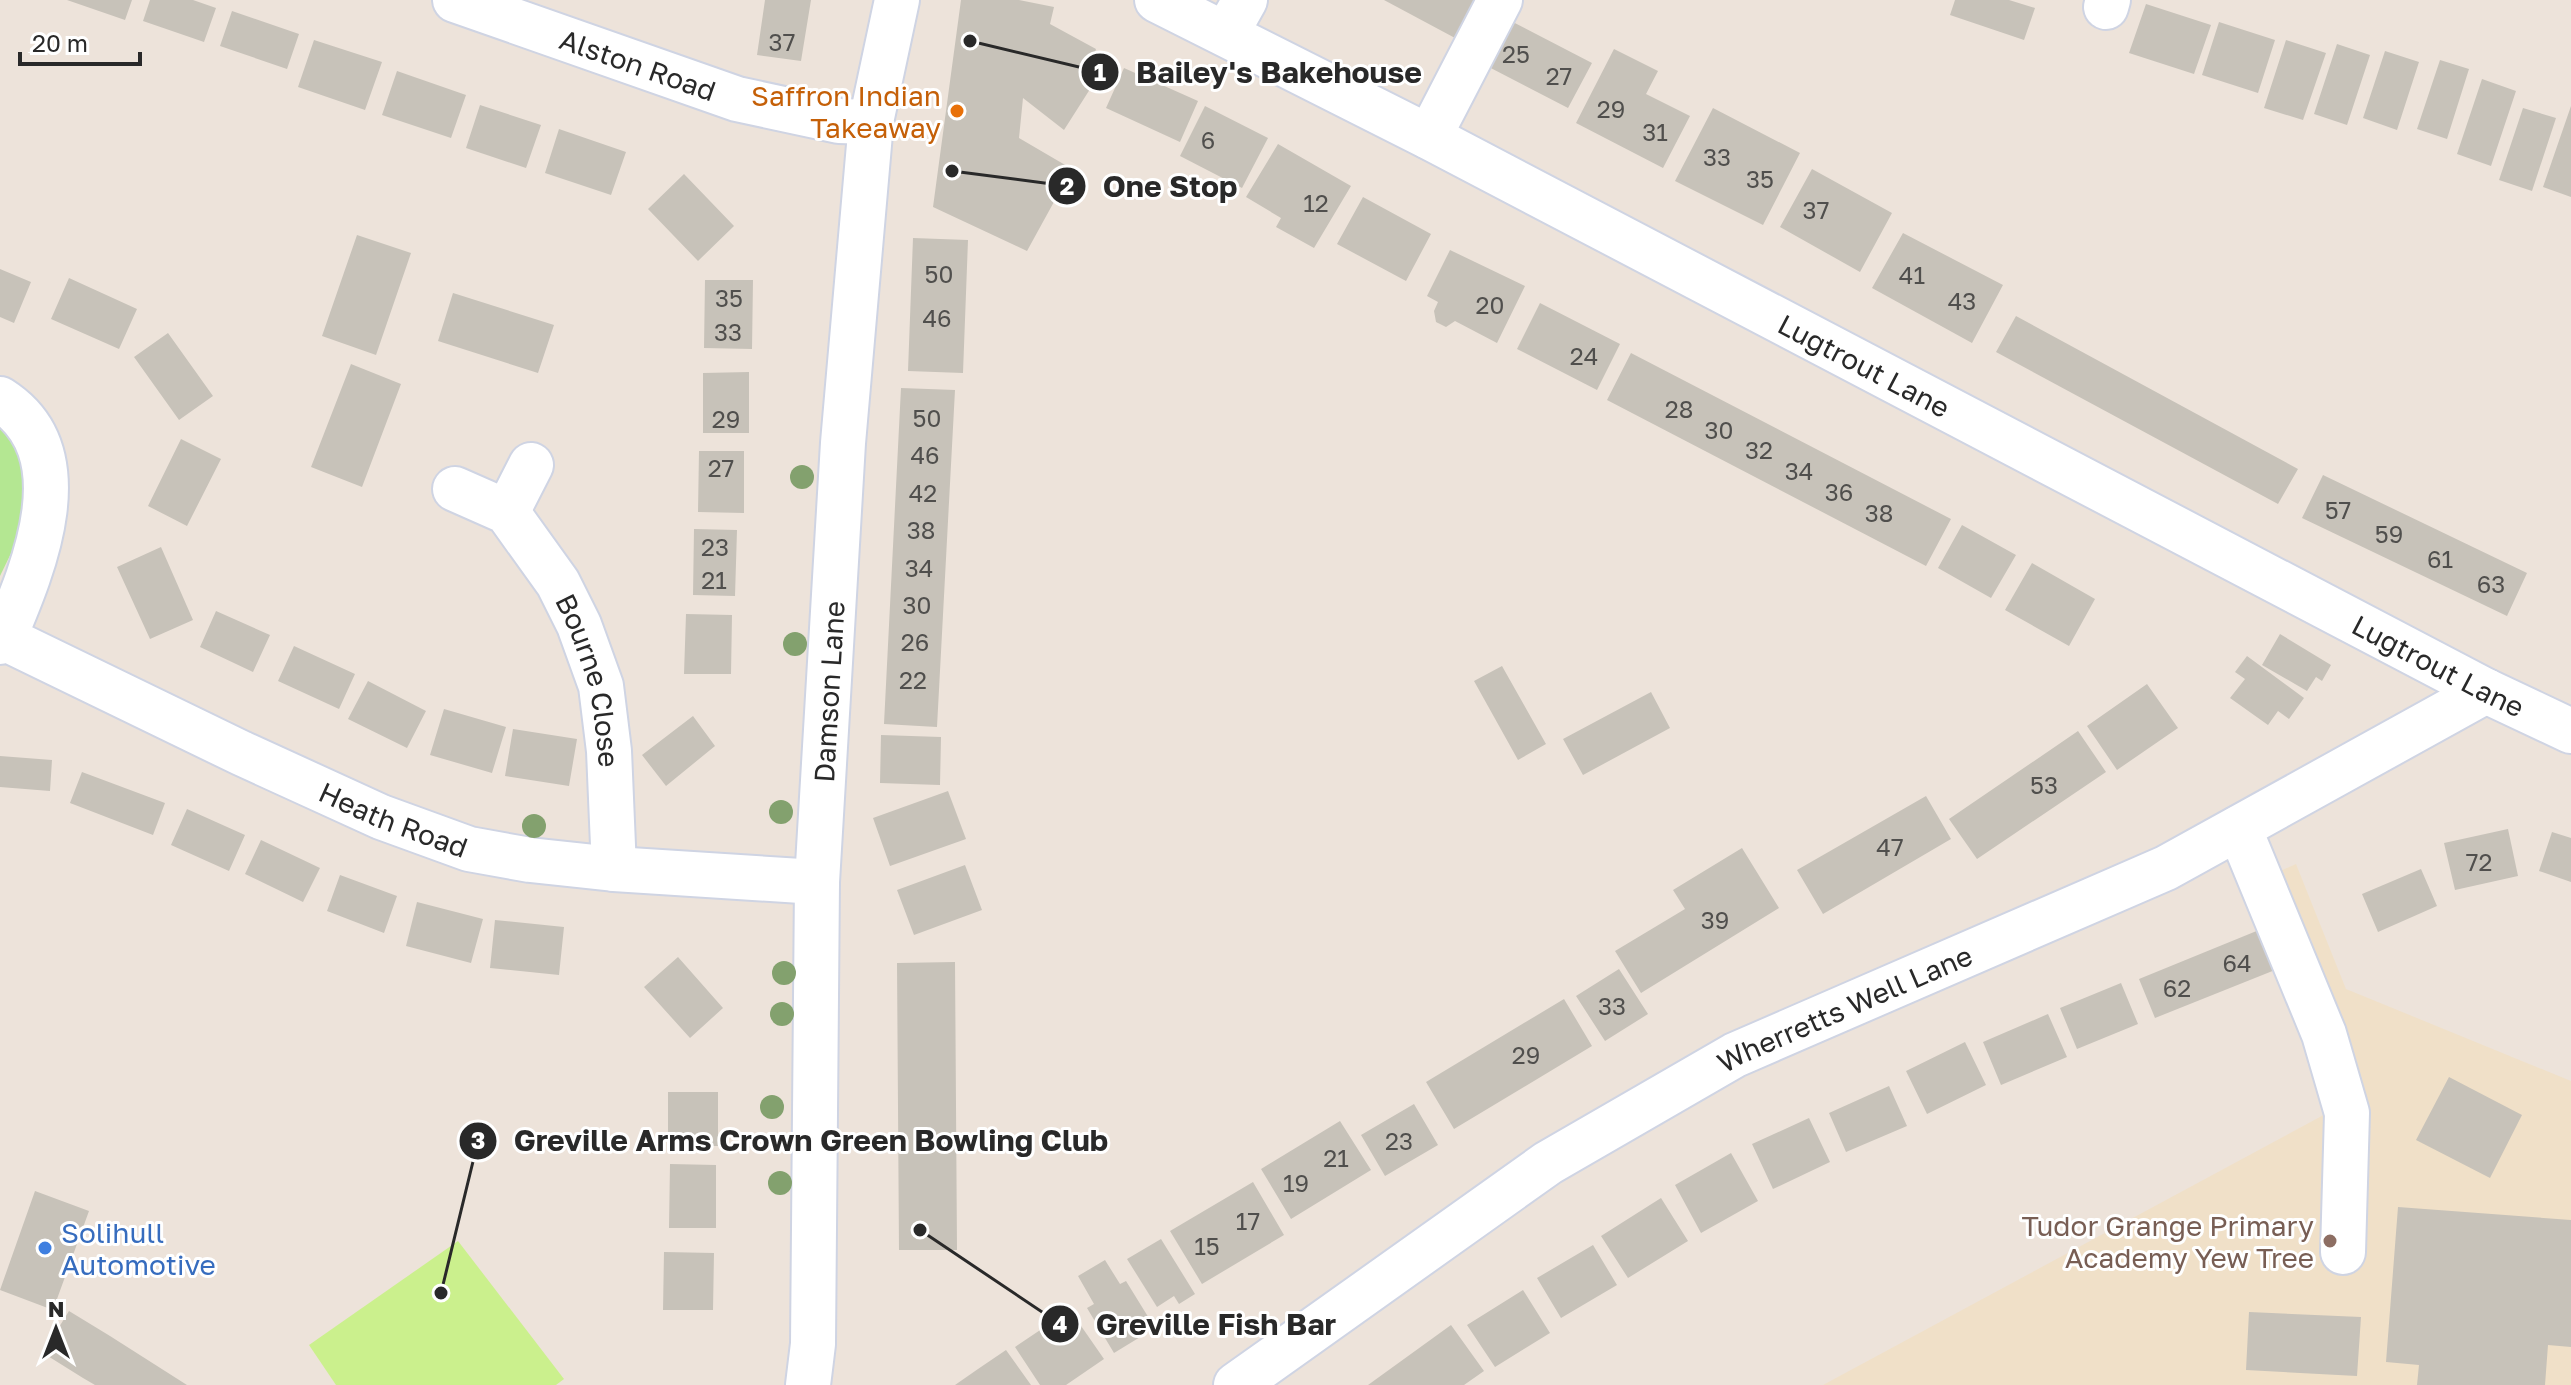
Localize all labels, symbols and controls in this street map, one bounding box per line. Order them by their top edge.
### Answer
scale bar [20,16,140,66]
street label: Alston Road [556,22,720,107]
house number: 37 [769,27,795,56]
text: 20 m [32,28,88,57]
house number: 25 [1502,39,1530,68]
callout: Bailey's Bakehouse [1080,45,1438,99]
text: Bailey's Bakehouse [1136,54,1422,90]
text: 1 [1094,57,1106,86]
house number: 27 [1546,61,1572,90]
place label: Saffron Indian Takeaway [751,79,941,144]
house number: 29 [1597,94,1625,123]
marker: Saffron Indian Takeaway [948,102,966,120]
house number: 31 [1642,117,1668,146]
house number: 6 [1201,125,1215,154]
house number: 33 [1703,142,1731,171]
callout: One Stop [1047,159,1254,213]
house number: 35 [1746,164,1774,193]
text: One Stop [1103,168,1237,204]
text: 2 [1060,171,1074,200]
house number: 12 [1303,188,1329,217]
house number: 37 [1803,195,1829,224]
house number: 50 [925,259,953,288]
house number: 41 [1899,260,1925,289]
house number: 35 [715,283,743,312]
house number: 43 [1948,286,1976,315]
house number: 20 [1476,290,1504,319]
house number: 46 [922,303,952,332]
street label: Lugtrout Lane [1773,307,1956,424]
house number: 33 [714,317,742,346]
house number: 24 [1570,341,1598,370]
house number: 28 [1665,394,1693,423]
house number: 50 [913,403,941,432]
house number: 29 [712,404,740,433]
house number: 30 [1705,415,1733,444]
house number: 32 [1745,435,1773,464]
house number: 46 [910,440,940,469]
house number: 27 [708,453,734,482]
house number: 34 [1785,456,1813,485]
house number: 36 [1825,477,1853,506]
house number: 42 [909,478,937,507]
house number: 57 [2325,495,2351,524]
house number: 38 [1865,498,1893,527]
house number: 38 [907,515,935,544]
house number: 59 [2375,519,2403,548]
house number: 23 [701,532,729,561]
house number: 61 [2427,544,2453,573]
house number: 34 [905,553,933,582]
house number: 21 [701,565,727,594]
house number: 63 [2477,569,2505,598]
street label: Bourne Close [549,588,626,768]
house number: 30 [903,590,931,619]
street label: Damson Lane [806,600,850,783]
street label: Lugtrout Lane [2347,607,2530,723]
house number: 26 [901,627,929,656]
house number: 22 [899,665,927,694]
house number: 53 [2030,770,2058,799]
street label: Heath Road [314,775,472,864]
house number: 47 [1876,832,1904,861]
house number: 72 [2466,847,2492,876]
house number: 39 [1701,905,1729,934]
street label: Wherretts Well Lane [1711,938,1977,1078]
house number: 64 [2222,948,2252,977]
house number: 62 [2163,973,2191,1002]
house number: 33 [1598,991,1626,1020]
house number: 29 [1512,1040,1540,1069]
callout: Greville Arms Crown Green Bowling Club [458,1114,1125,1168]
text: Greville Arms Crown Green Bowling Club [514,1122,1108,1158]
text: 3 [471,1125,485,1154]
house number: 23 [1385,1126,1413,1155]
house number: 21 [1323,1143,1349,1172]
house number: 19 [1283,1168,1309,1197]
house number: 17 [1236,1206,1260,1235]
place label: Tudor Grange Primary Academy Yew Tree [2022,1209,2314,1274]
place label: Solihull Automotive [61,1216,216,1281]
house number: 15 [1194,1231,1220,1260]
marker: Tudor Grange Primary Academy Yew Tree [2321,1232,2339,1250]
marker: Solihull Automotive [36,1239,54,1257]
north arrow [16,1289,96,1369]
text: N [48,1295,64,1322]
callout: Greville Fish Bar [1040,1297,1352,1351]
text: Greville Fish Bar [1096,1306,1337,1342]
text: 4 [1053,1309,1068,1338]

